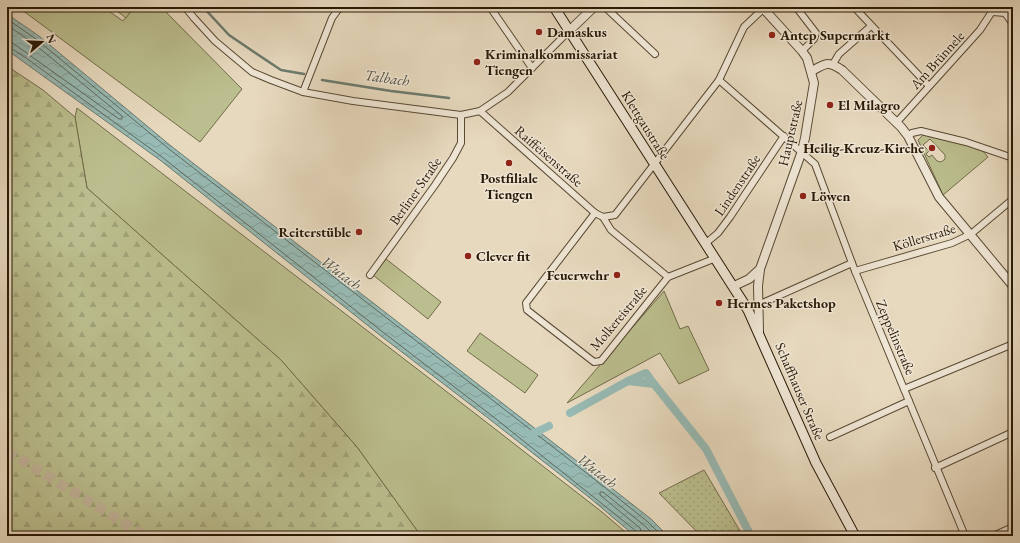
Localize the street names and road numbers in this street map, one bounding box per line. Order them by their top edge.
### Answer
street label: Am Brünnele [905,27,968,94]
street label: Klettgaustraße [618,87,675,163]
street label: Hauptstraße [774,97,806,168]
street label: Raiffeisenstraße [511,121,587,191]
street label: Lindenstraße [710,150,765,219]
street label: Berliner Straße [385,153,445,229]
street label: Köllerstraße [890,219,958,255]
street label: Molkereistraße [585,281,651,354]
street label: Zeppelinstraße [872,297,920,378]
street label: Schaffhauser Straße [771,339,829,443]

